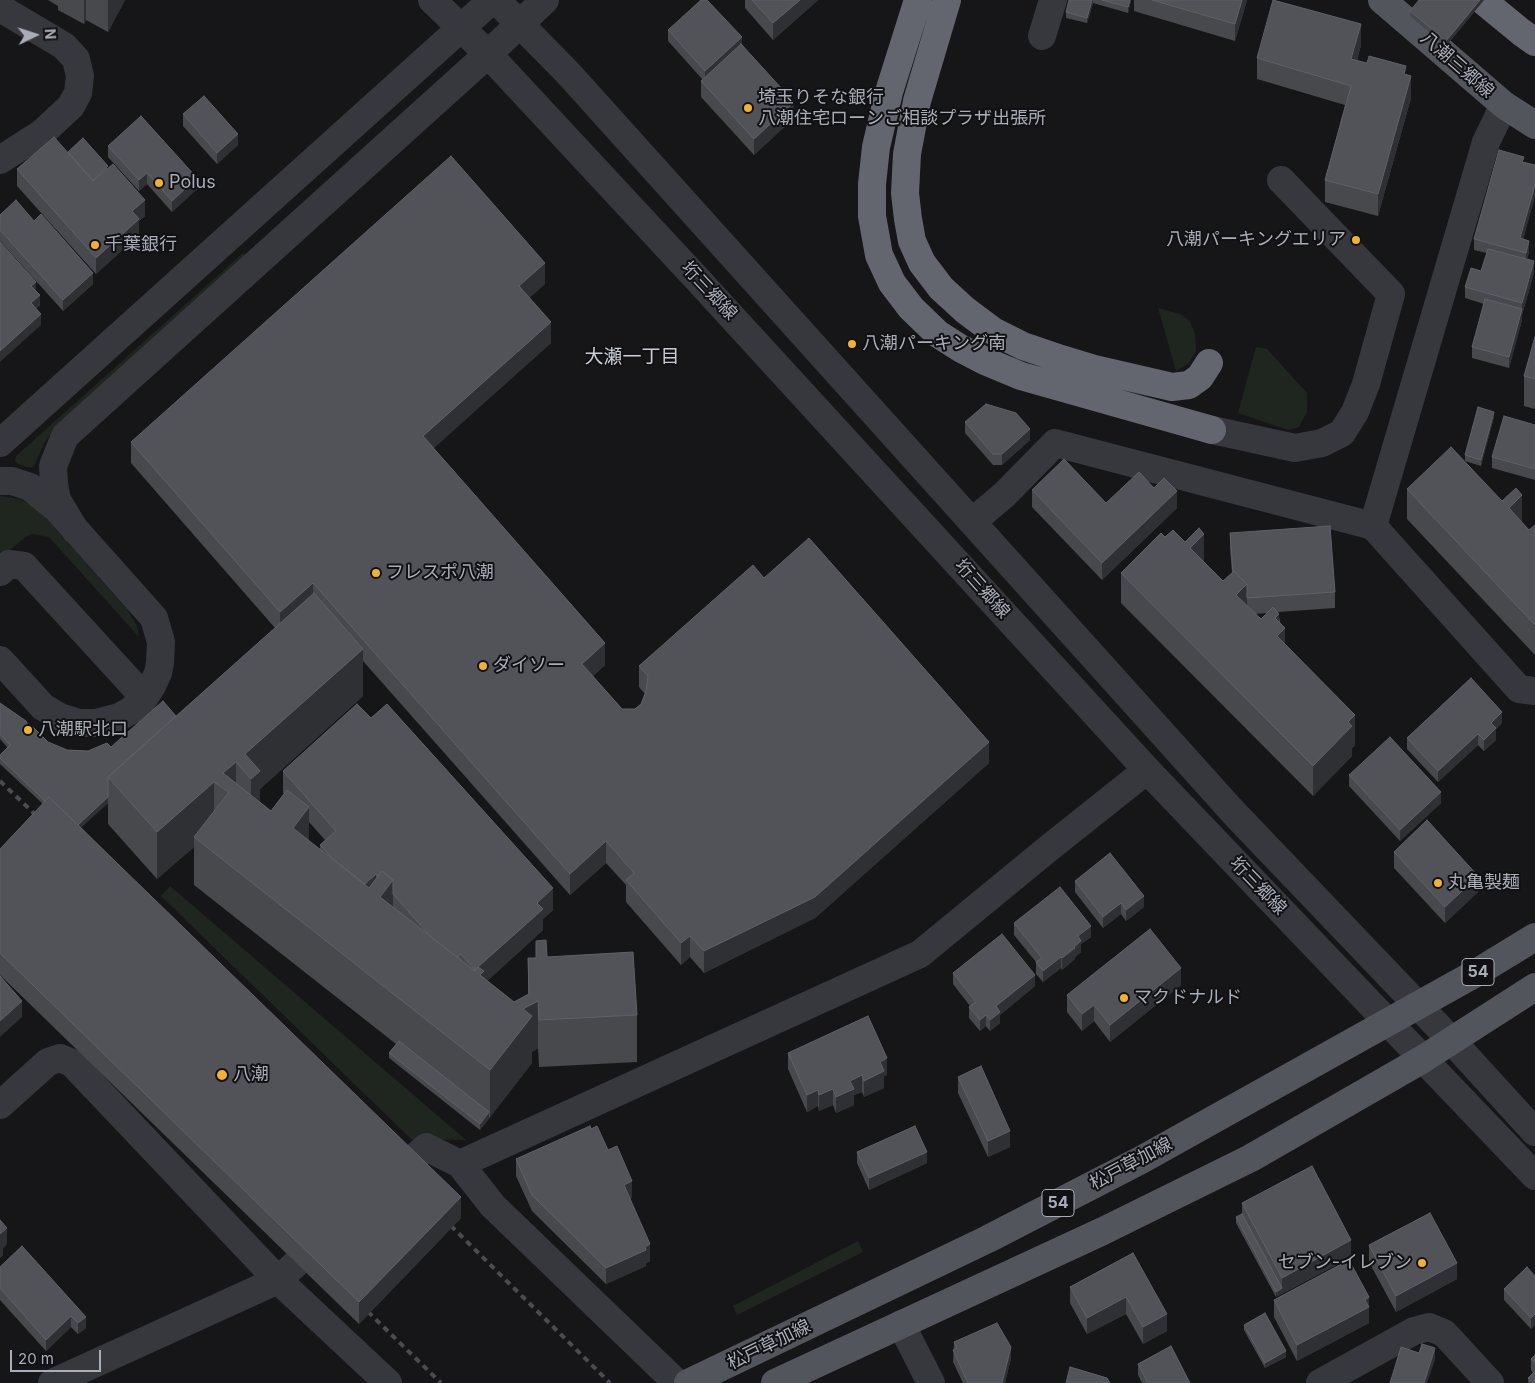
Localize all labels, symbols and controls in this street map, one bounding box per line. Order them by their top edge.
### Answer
north arrow [10,10,60,60]
street label: 八潮三郷線 [1416,27,1498,103]
text: N [42,28,59,40]
place label: 埼玉りそな銀行 八潮住宅ローンご相談プラザ出張所 [758,87,1046,130]
marker: 埼玉りそな銀行 八潮住宅ローンご相談プラザ出張所 [742,102,754,114]
place label: Polus [169,172,216,194]
marker: Polus [153,177,165,189]
place label: 八潮パーキングエリア [1166,229,1346,251]
place label: 千葉銀行 [105,234,177,256]
marker: 八潮パーキングエリア [1350,234,1362,246]
marker: 千葉銀行 [89,239,101,251]
street label: 垳三郷線 [677,257,741,325]
place label: 八潮パーキング南 [862,333,1006,355]
marker: 八潮パーキング南 [846,338,858,350]
district label: 大瀬一丁目 [585,346,679,368]
street label: 垳三郷線 [950,555,1014,623]
place label: フレスポ八潮 [386,562,494,584]
marker: フレスポ八潮 [370,567,382,579]
place label: ダイソー [493,655,565,677]
marker: ダイソー [477,660,489,672]
place label: 八潮駅北口 [38,719,128,741]
marker: 八潮駅北口 [22,724,34,736]
street label: 垳三郷線 [1225,853,1291,919]
place label: 丸亀製麺 [1448,872,1520,894]
marker: 丸亀製麺 [1432,877,1444,889]
road number: 54 [1462,959,1494,986]
place label: マクドナルド [1134,987,1242,1009]
marker: マクドナルド [1118,992,1130,1004]
place label: 八潮 [233,1064,269,1086]
marker: 八潮 [215,1068,229,1082]
street label: 松戸草加線 [1086,1133,1176,1195]
road number: 54 [1042,1190,1074,1216]
place label: セブン-イレブン [1278,1252,1412,1274]
marker: セブン-イレブン [1416,1257,1428,1269]
street label: 松戸草加線 [724,1316,814,1374]
scale bar [12,1340,104,1372]
text: 20 m [18,1349,54,1368]

